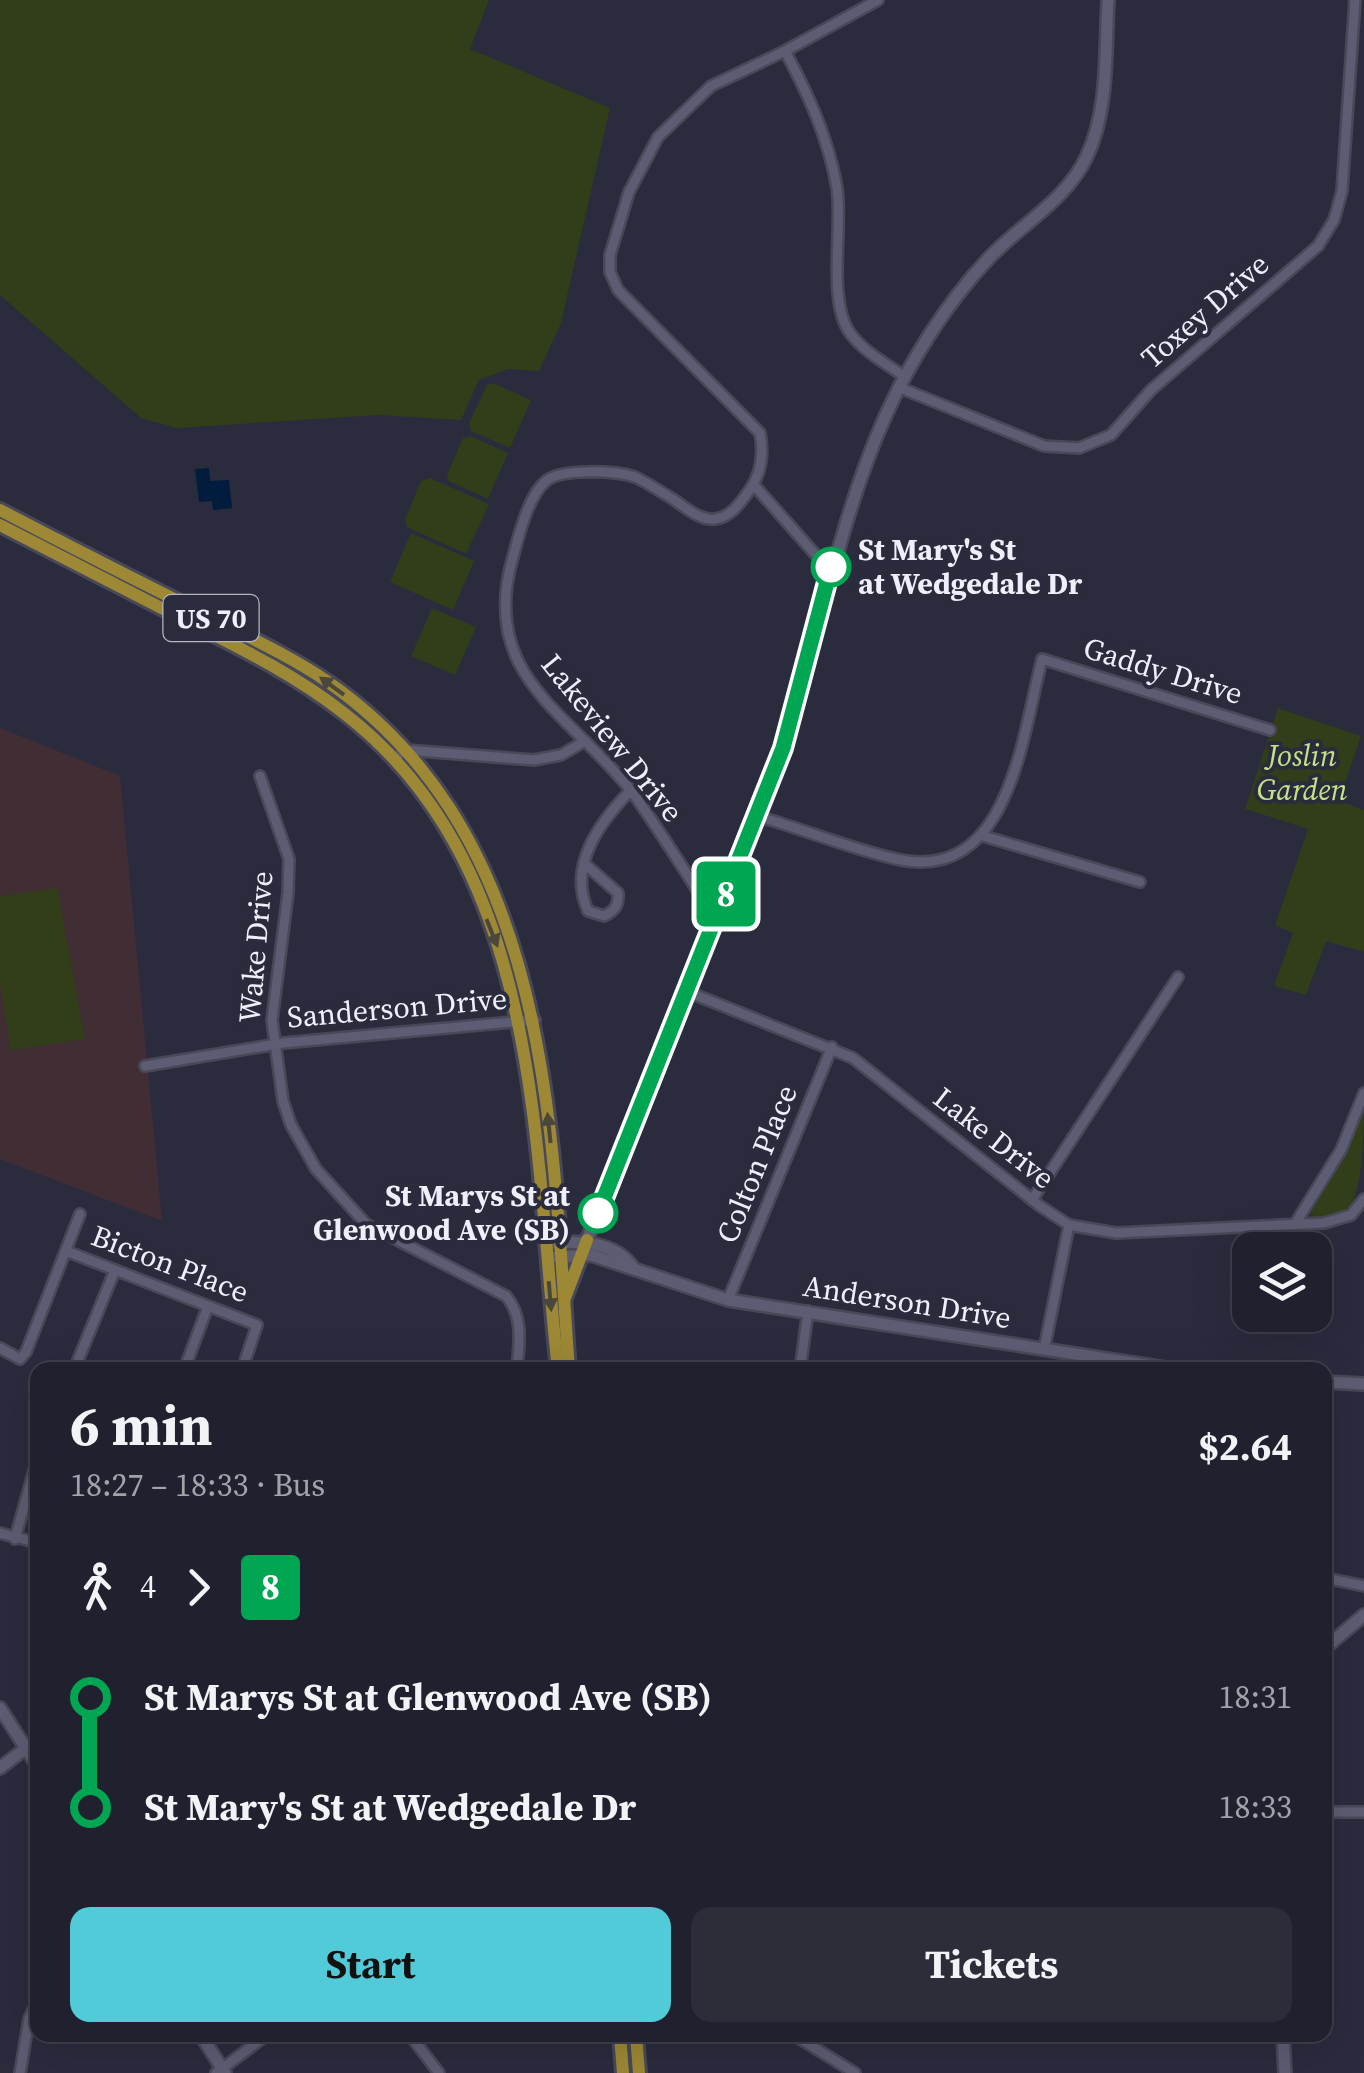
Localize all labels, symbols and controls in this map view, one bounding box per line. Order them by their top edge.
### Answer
street label: Toxey Drive [1132,244,1277,378]
place label: St Mary's St at Wedgedale Dr [858,529,1082,604]
marker: St Mary's St at Wedgedale Dr [812,548,850,586]
road number: US 70 [164,595,258,641]
street label: Gaddy Drive [1079,627,1248,714]
street label: Lakeview Drive [532,645,693,830]
one-way arrow [319,677,345,697]
park label: Joslin Garden [1257,735,1347,810]
line badge: 8 [694,862,758,926]
street label: Wake Drive [228,869,283,1025]
text: 8 [717,870,735,918]
one-way arrow [485,918,501,948]
street label: Sanderson Drive [285,977,509,1038]
street label: Lake Drive [925,1077,1064,1198]
street label: Colton Place [706,1079,807,1249]
one-way arrow [541,1112,557,1144]
place label: St Marys St at Glenwood Ave (SB) [313,1175,570,1250]
marker: St Marys St at Glenwood Ave (SB) [579,1194,617,1232]
street label: Bicton Place [86,1215,255,1312]
map controls [1232,1232,1332,1332]
button: layers [1232,1232,1332,1332]
street label: Anderson Drive [800,1265,1014,1338]
one-way arrow [542,1280,558,1312]
text: 6 min [70,1388,213,1463]
text: $2.64 [1198,1421,1292,1473]
text: 18:27 – 18:33 · Bus [70,1463,325,1507]
icon: walk [70,1560,125,1615]
icon: forward [171,1560,226,1615]
text: 8 [261,1563,280,1611]
text: 4 [140,1565,156,1609]
text: St Marys St at Glenwood Ave (SB) [144,1671,712,1723]
text: 18:31 [1218,1675,1292,1719]
text: St Mary's St at Wedgedale Dr [144,1781,636,1833]
text: 18:33 [1218,1785,1292,1829]
button: Start [70,1907,671,2022]
button: Tickets [691,1907,1292,2022]

